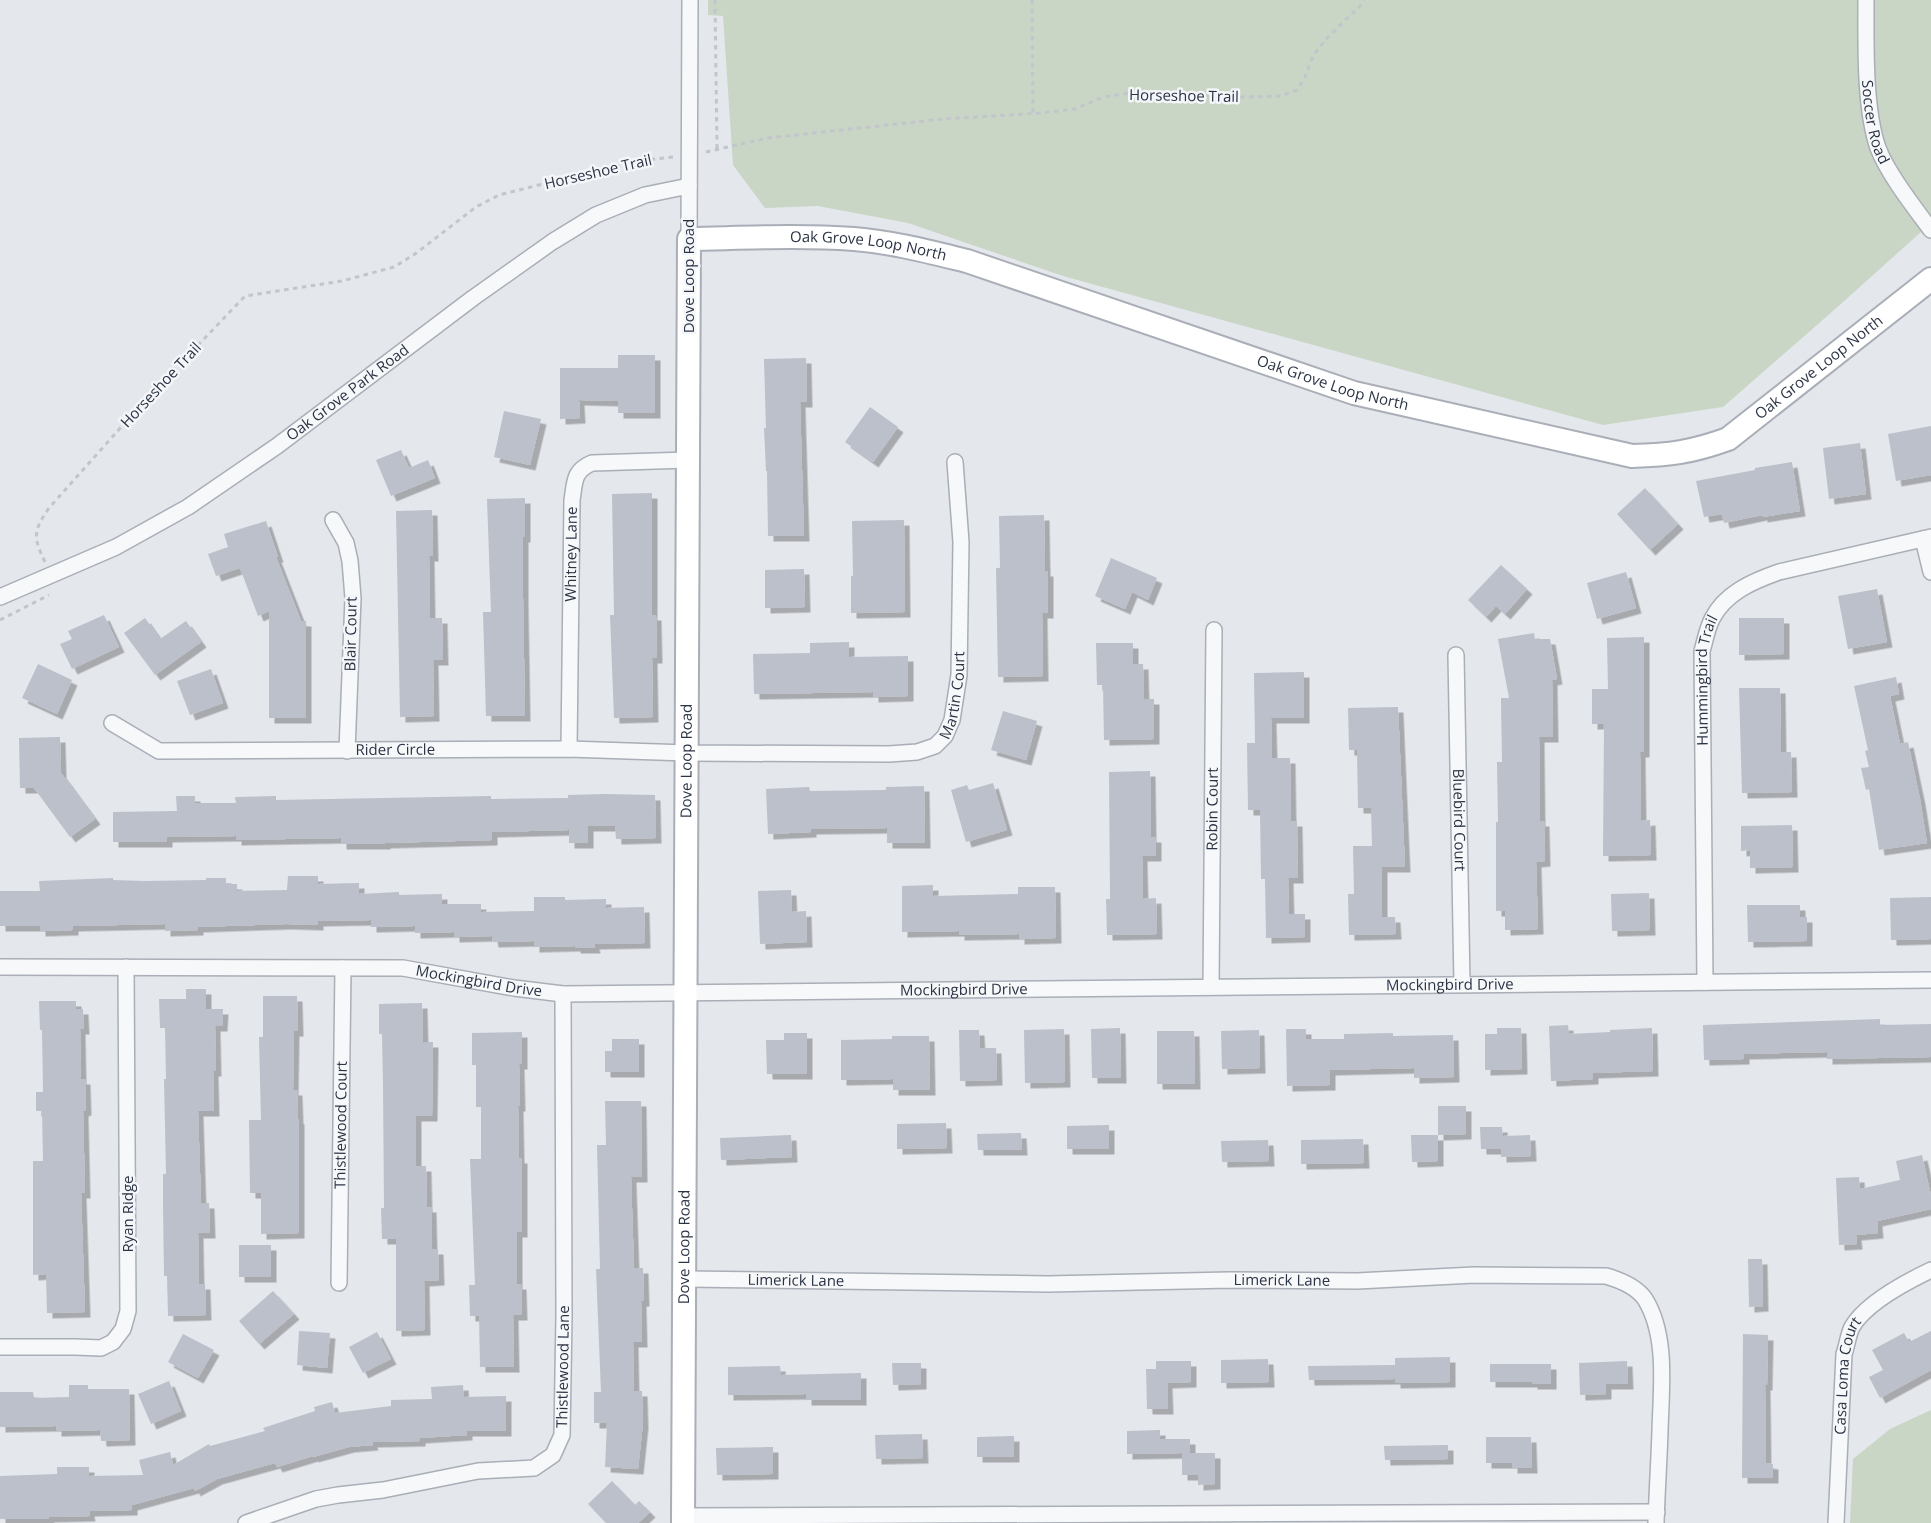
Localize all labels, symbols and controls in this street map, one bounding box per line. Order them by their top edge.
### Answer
street label: Soccer Road [1858,79,1895,167]
street label: Horseshoe Trail [1129,84,1239,106]
street label: Horseshoe Trail [542,149,654,193]
street label: Dove Loop Road [678,219,698,333]
street label: Oak Grove Loop North [790,226,949,265]
street label: Oak Grove Loop North [1750,310,1886,423]
street label: Horseshoe Trail [116,337,205,431]
street label: Oak Grove Park Road [282,339,412,445]
street label: Oak Grove Loop North [1254,350,1411,414]
street label: Whitney Lane [560,506,581,602]
street label: Blair Court [339,596,361,672]
street label: Hummingbird Trail [1691,611,1721,746]
street label: Martin Court [934,651,968,742]
street label: Dove Loop Road [675,704,696,818]
street label: Rider Circle [355,739,435,759]
street label: Robin Court [1201,767,1222,851]
street label: Bluebird Court [1449,769,1471,871]
street label: Mockingbird Drive [414,960,543,1000]
street label: Mockingbird Drive [1386,973,1514,995]
street label: Mockingbird Drive [900,978,1028,1000]
street label: Thistlewood Court [329,1061,351,1189]
street label: Ryan Ridge [117,1176,137,1253]
street label: Dove Loop Road [673,1190,694,1304]
street label: Limerick Lane [748,1269,844,1290]
street label: Limerick Lane [1233,1269,1330,1290]
street label: Thistlewood Lane [551,1305,573,1428]
street label: Casa Loma Court [1829,1312,1865,1435]

